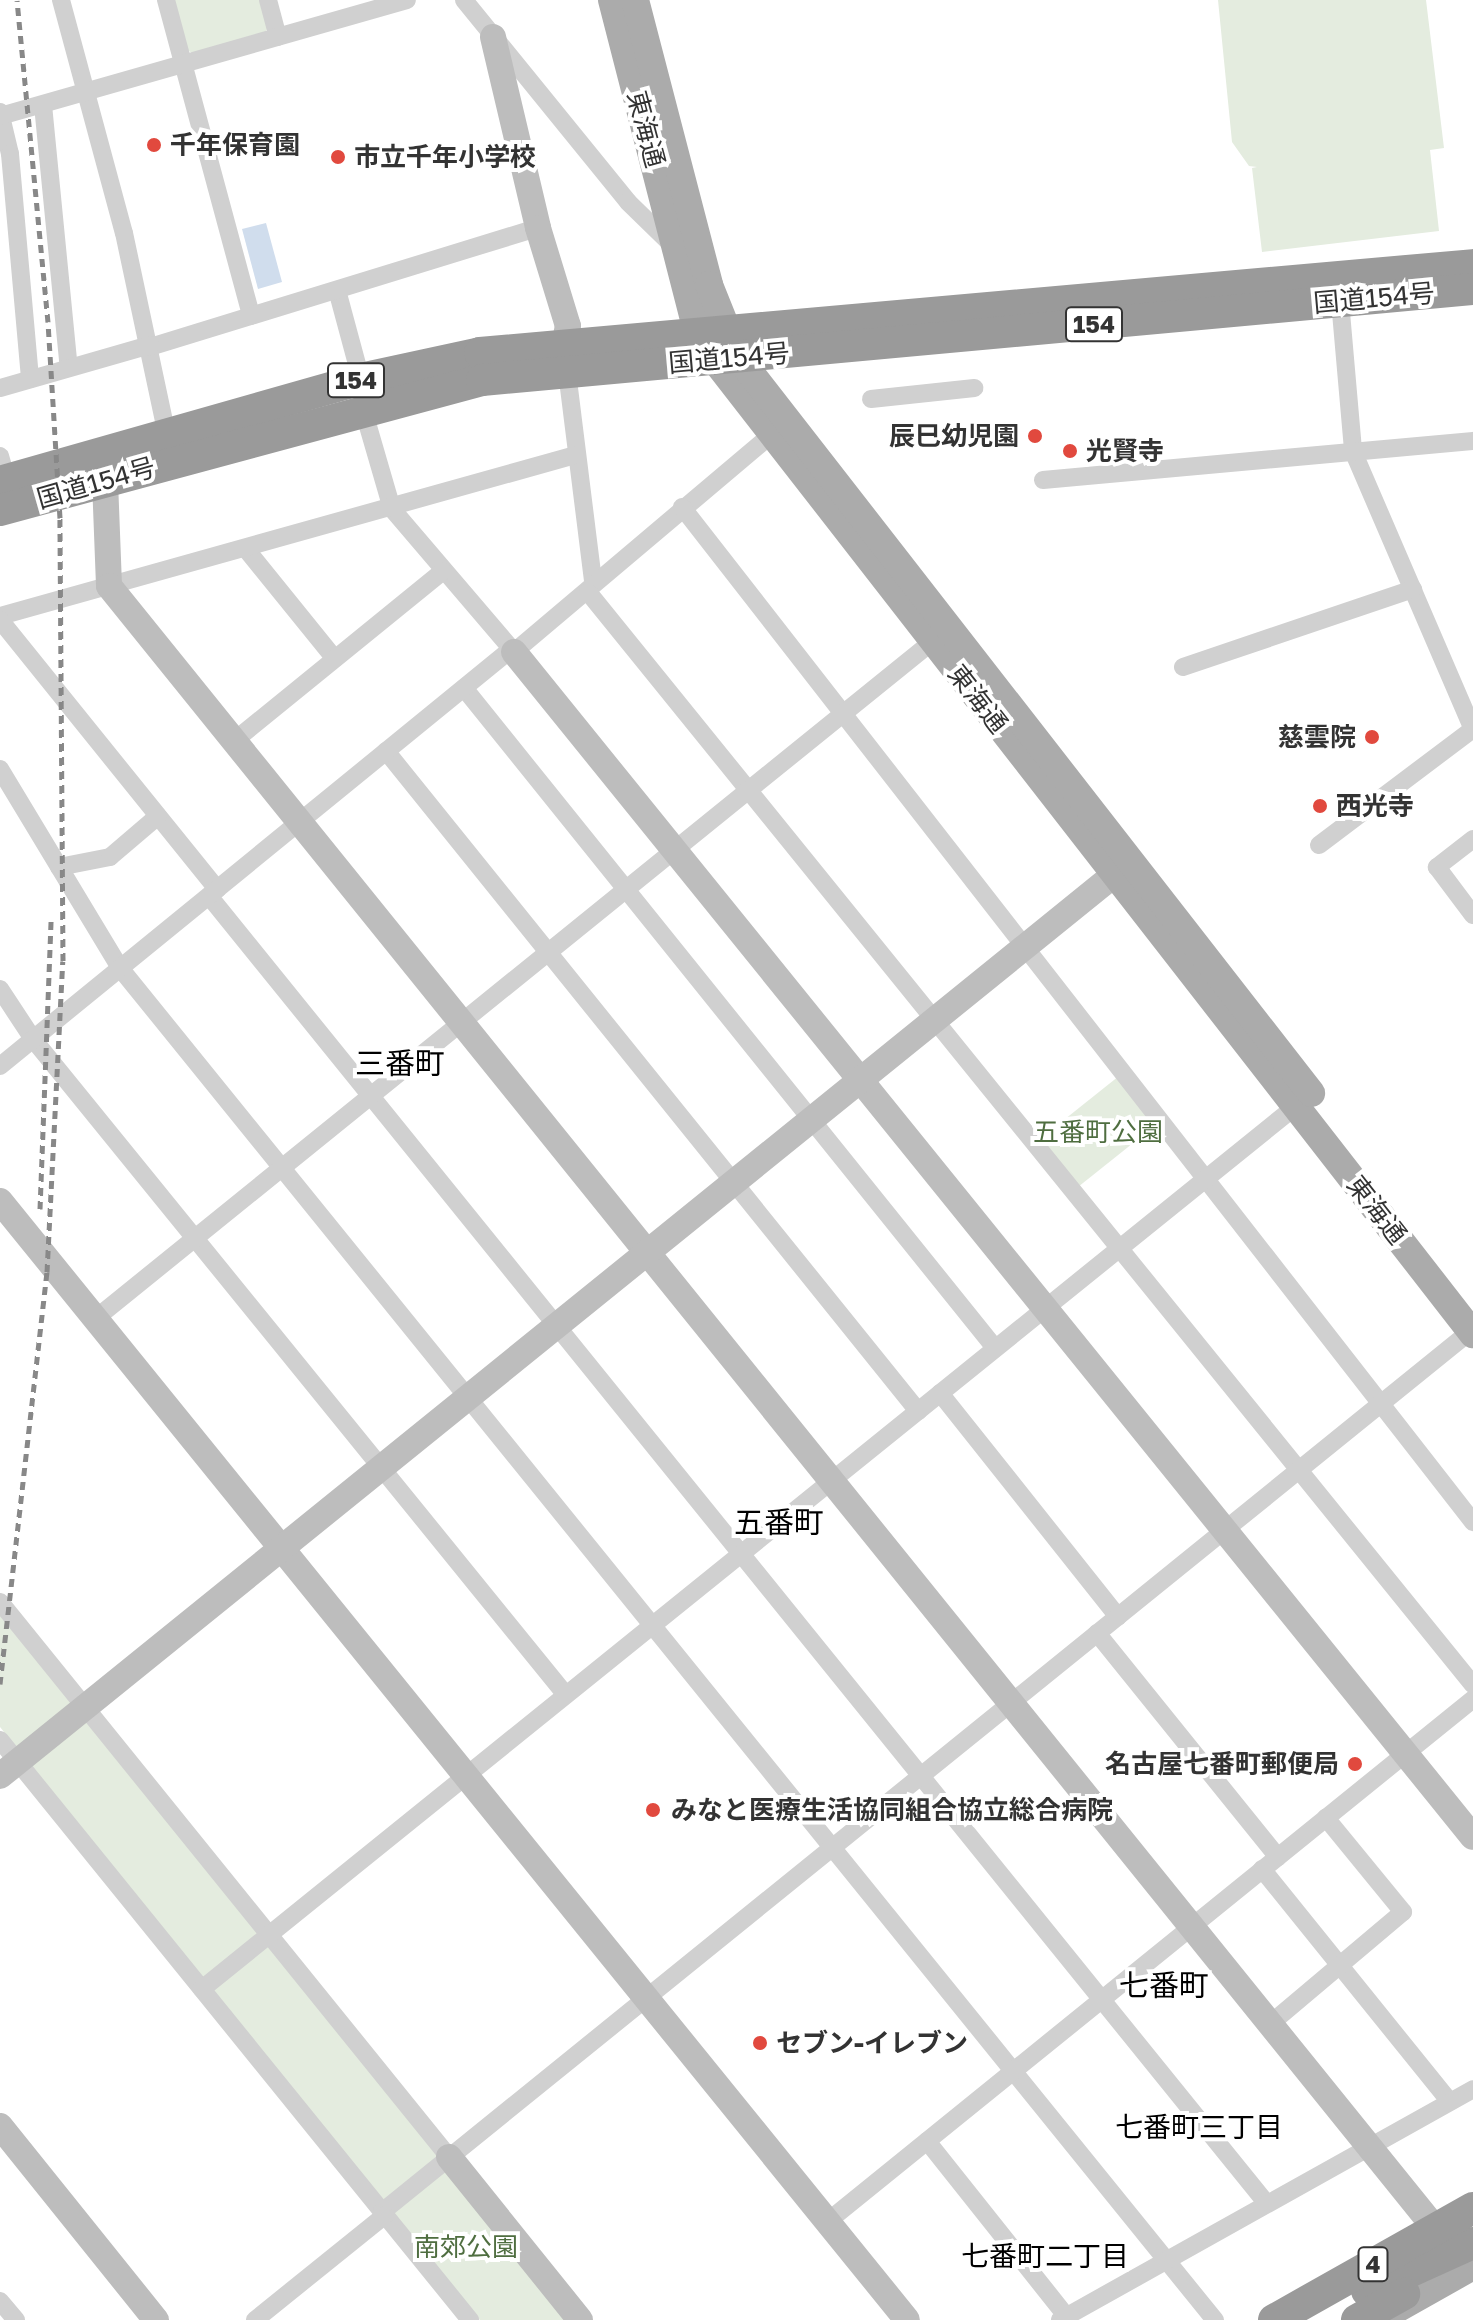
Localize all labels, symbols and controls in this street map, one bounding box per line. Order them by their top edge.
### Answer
street label: 東海通 [621,87,671,171]
place label: 千年保育園 [170,129,300,161]
marker: 千年保育園 [145,136,163,154]
place label: 市立千年小学校 [354,141,536,173]
marker: 市立千年小学校 [329,148,347,166]
street label: 国道154号 [1312,277,1436,319]
road number: 154 [1064,304,1124,344]
street label: 国道154号 [667,337,791,379]
road number: 154 [326,360,386,400]
place label: 辰巳幼児園 [889,420,1019,452]
marker: 辰巳幼児園 [1026,427,1044,445]
place label: 光賢寺 [1086,435,1164,467]
marker: 光賢寺 [1061,442,1079,460]
street label: 国道154号 [33,451,159,515]
street label: 東海通 [942,659,1014,739]
place label: 慈雲院 [1278,721,1356,753]
marker: 慈雲院 [1363,728,1381,746]
place label: 西光寺 [1336,790,1414,822]
marker: 西光寺 [1311,797,1329,815]
district label: 三番町 [355,1045,445,1081]
park label: 五番町公園 [1033,1116,1163,1148]
street label: 東海通 [1341,1170,1413,1250]
district label: 五番町 [734,1504,824,1540]
place label: 名古屋七番町郵便局 [1105,1748,1339,1780]
marker: 名古屋七番町郵便局 [1346,1755,1364,1773]
place label: みなと医療生活協同組合協立総合病院 [671,1794,1113,1826]
marker: みなと医療生活協同組合協立総合病院 [642,1799,664,1821]
district label: 七番町 [1119,1967,1209,2003]
place label: セブン-イレブン [776,2027,968,2059]
marker: セブン-イレブン [751,2034,769,2052]
district label: 七番町三丁目 [1115,2110,1283,2144]
park label: 南郊公園 [414,2231,518,2263]
district label: 七番町二丁目 [961,2239,1129,2273]
road number: 4 [1357,2244,1389,2284]

